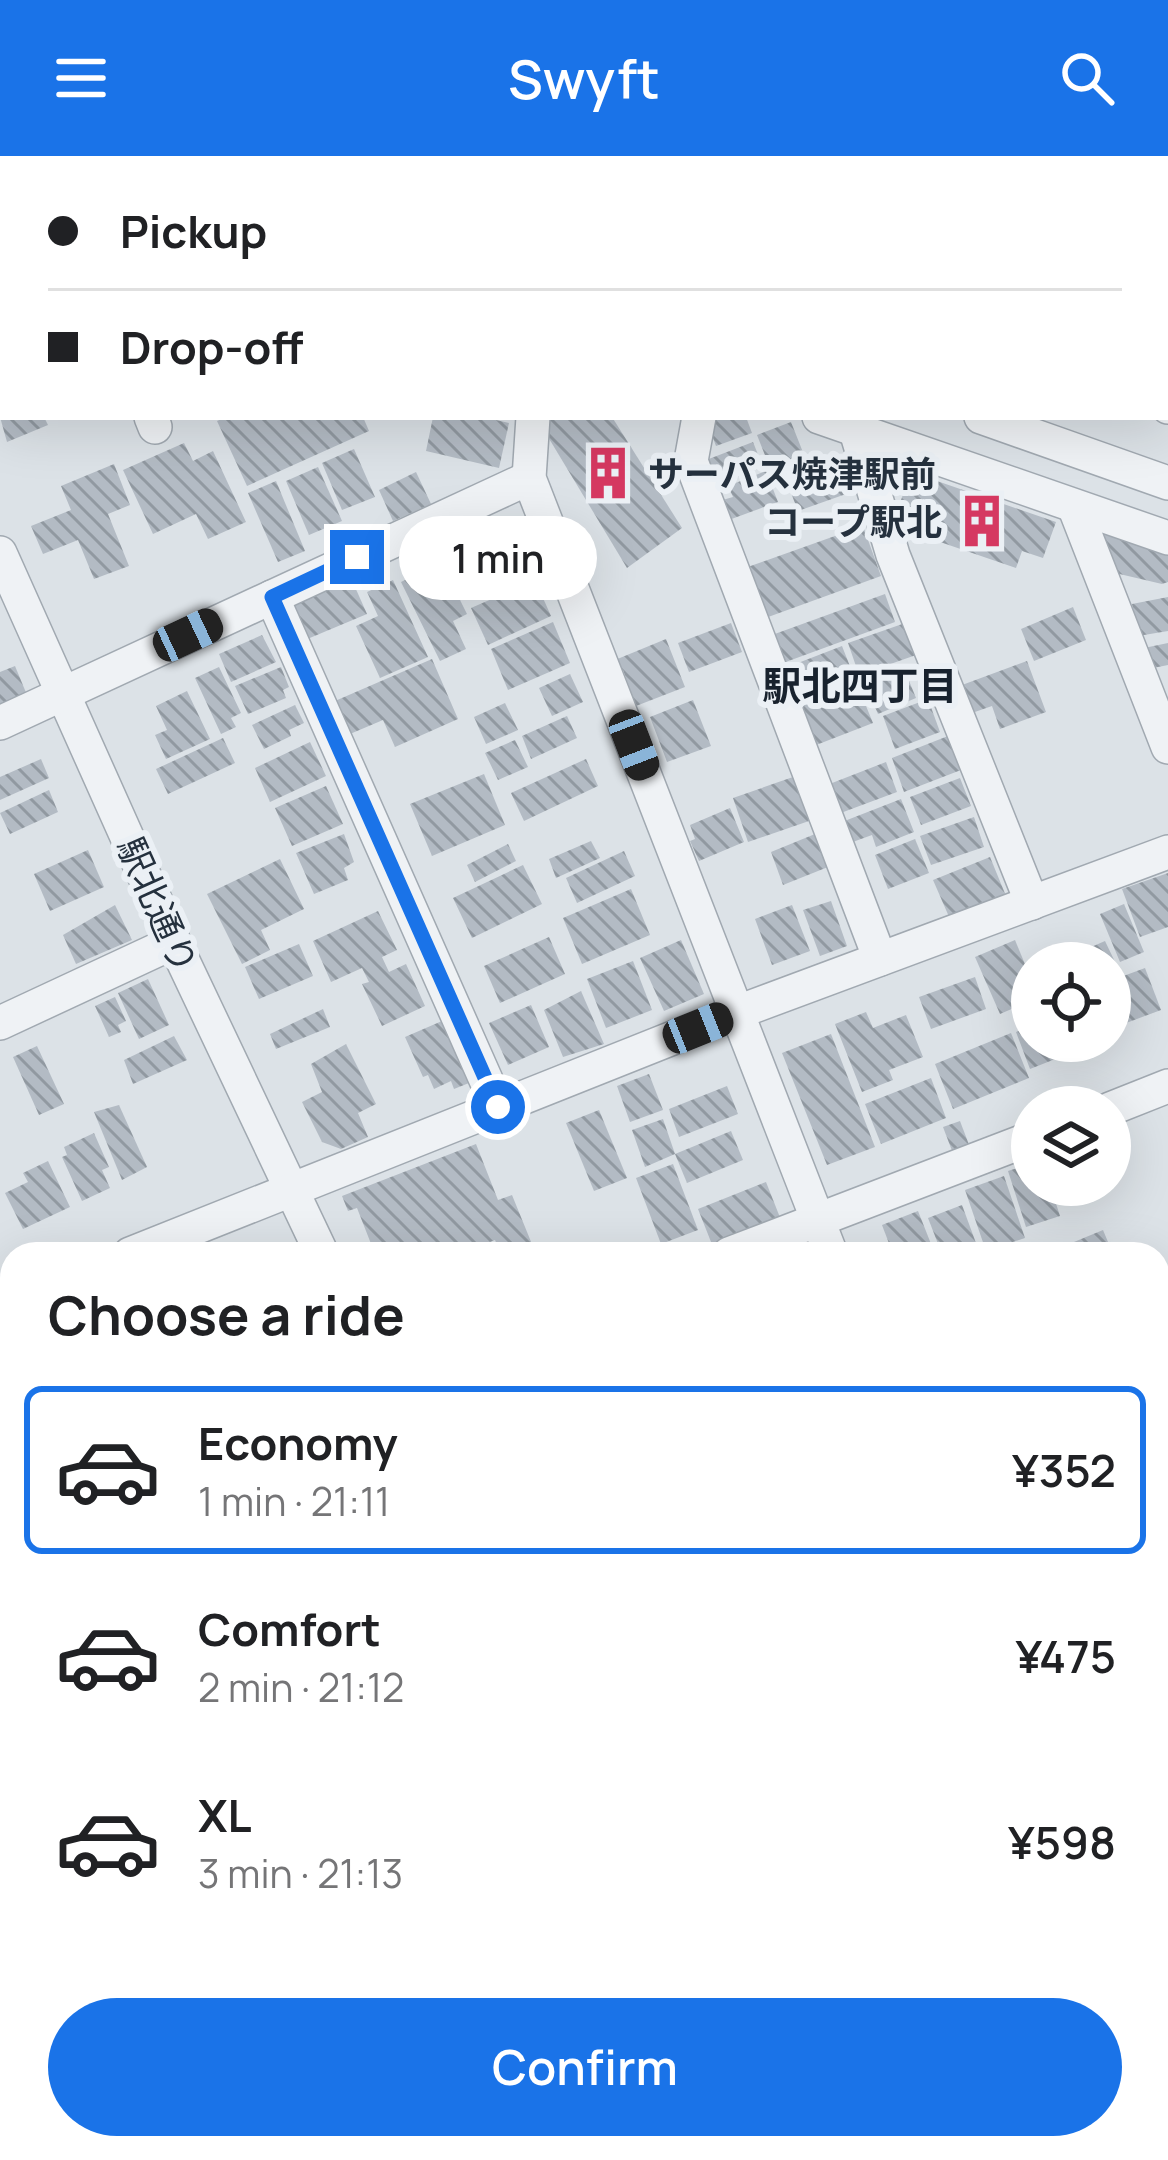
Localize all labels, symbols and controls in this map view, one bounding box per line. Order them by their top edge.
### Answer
text: Swyft [508,41,660,115]
icon: menu [48,45,114,111]
icon: search [1054,45,1120,111]
text: Pickup [120,200,267,262]
text: Drop-off [120,316,303,378]
building icon: サーパス焼津駅前 [579,444,637,502]
place label: サーパス焼津駅前 [648,449,936,498]
building icon: コープ駅北 [953,492,1011,550]
place label: コープ駅北 [764,497,942,546]
callout: 1 min [399,515,597,599]
route end [330,530,384,584]
text: 1 min [452,531,544,585]
car [148,603,228,667]
district label: 駅北四丁目 [762,658,958,712]
car [604,705,664,785]
street label: 駅北通り [106,829,210,981]
map controls [1011,942,1131,1206]
button: locate [1011,942,1131,1062]
car [658,998,738,1058]
route start [471,1080,525,1134]
button: layers [1011,1086,1131,1206]
text: Choose a ride [48,1277,405,1351]
text: Economy [198,1412,398,1474]
icon: car [54,1416,162,1524]
text: ¥352 [1012,1439,1116,1501]
text: 1 min · 21:11 [198,1474,390,1528]
text: Comfort [198,1598,381,1660]
icon: car [54,1602,162,1710]
text: ¥475 [1016,1625,1116,1687]
text: 2 min · 21:12 [198,1660,404,1714]
text: XL [198,1784,252,1846]
icon: car [54,1788,162,1896]
text: ¥598 [1008,1811,1116,1873]
text: 3 min · 21:13 [198,1846,403,1900]
button: Confirm [48,1998,1122,2136]

